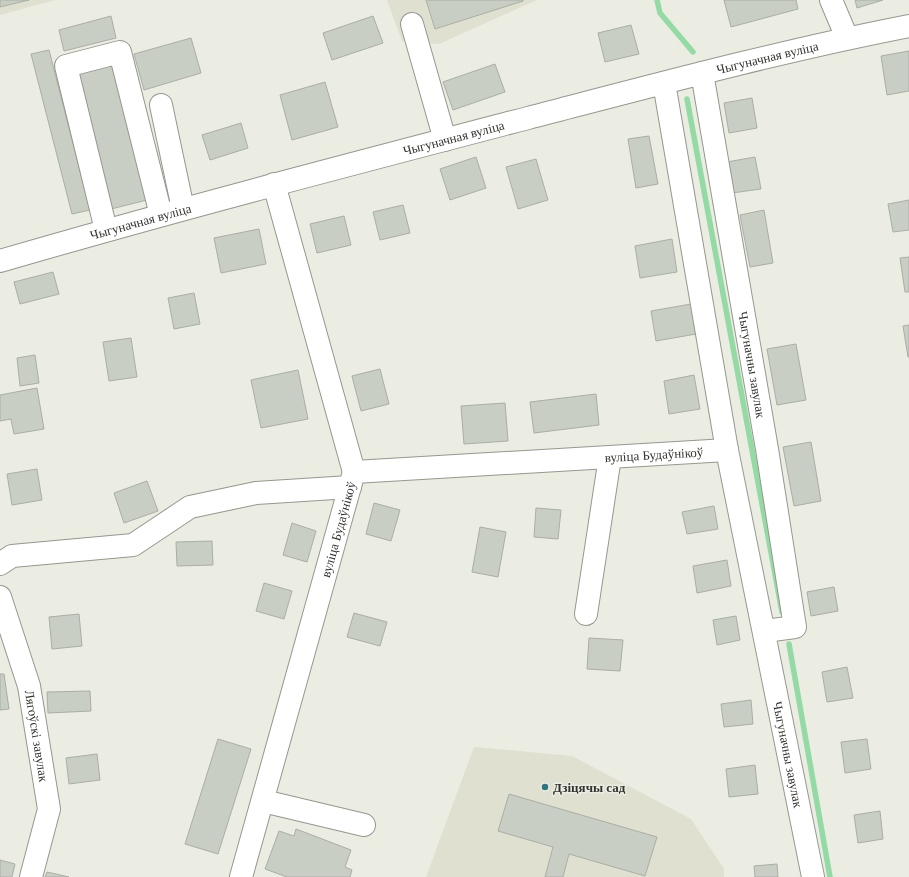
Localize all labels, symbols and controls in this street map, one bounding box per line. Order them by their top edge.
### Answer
street label: Чыгуначная вуліца [715,38,820,77]
street label: Чыгуначная вуліца [401,117,506,158]
street label: Чыгуначная вуліца [88,200,193,242]
street label: Чыгуначны завулак [736,310,769,420]
street label: вуліца Будаўнікоў [604,444,704,465]
street label: вуліца Будаўнікоў [318,479,359,579]
street label: Лягоўскі завулак [22,689,52,783]
street label: Чыгуначны завулак [770,700,806,810]
place label: Дзіцячы сад [553,780,626,795]
marker: Дзіцячы сад [540,782,550,792]

